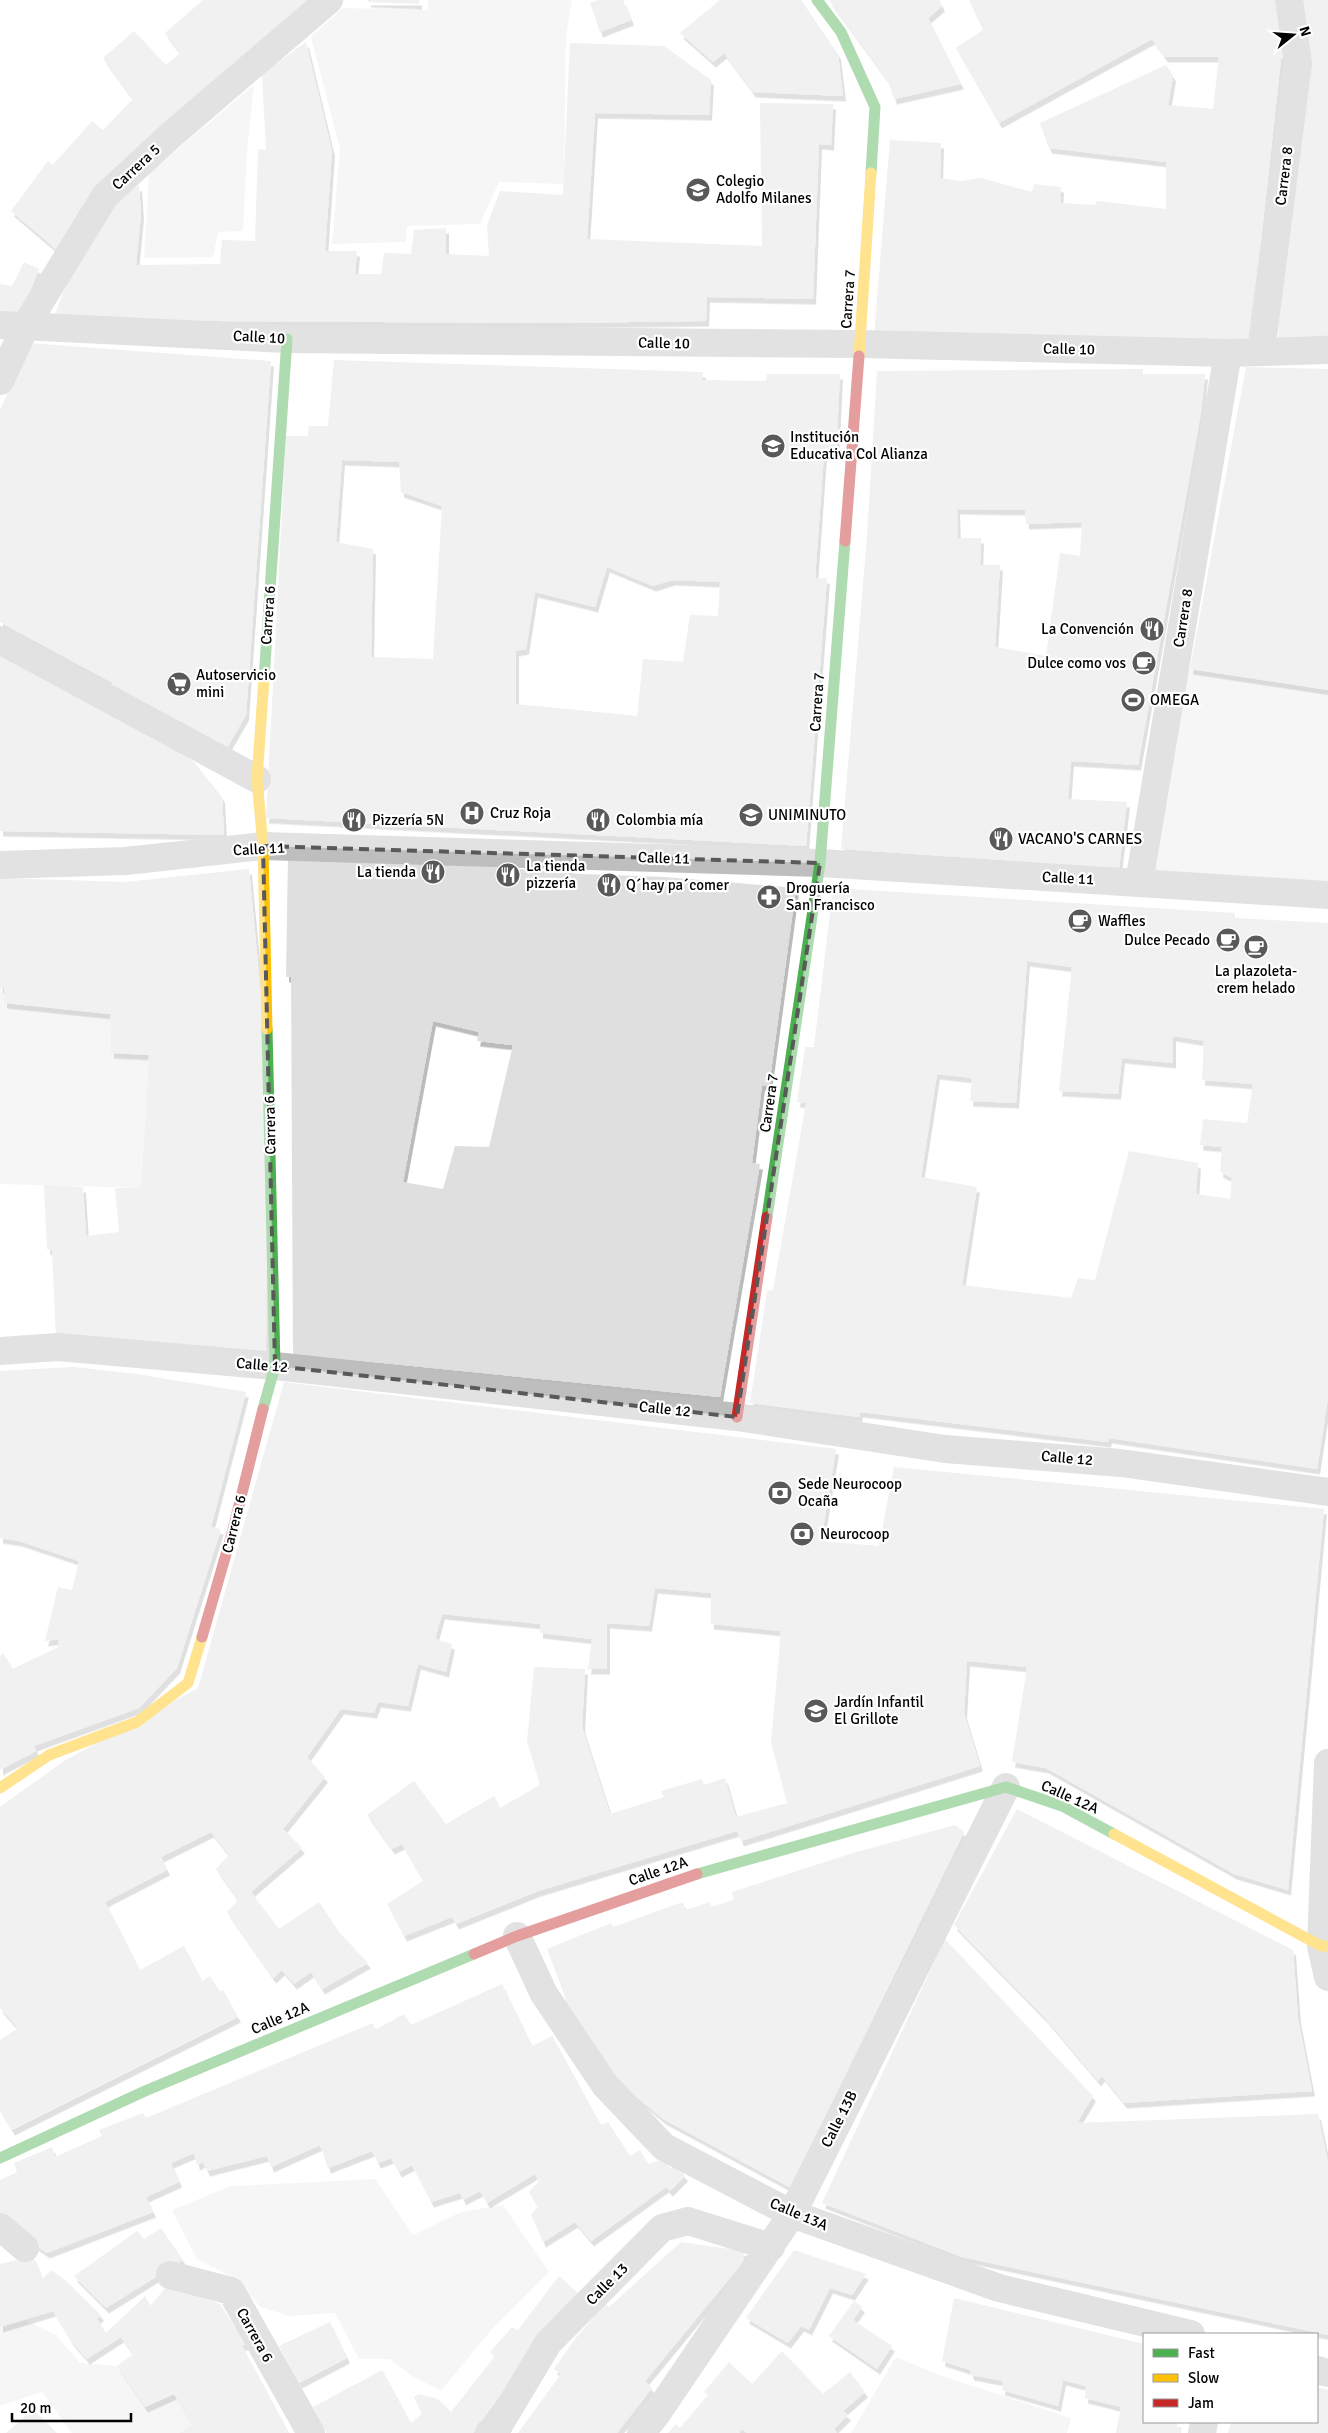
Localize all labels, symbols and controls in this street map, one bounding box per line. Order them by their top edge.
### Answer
north arrow [1268,10,1318,60]
text: N [1295,24,1315,38]
street label: Carrera 5 [108,140,164,194]
street label: Carrera 8 [1271,145,1297,207]
place label: Colegio Adolfo Milanes [716,172,812,207]
school or university icon: Colegio Adolfo Milanes [685,177,711,203]
street label: Carrera 7 [837,269,859,329]
street label: Calle 10 [233,327,285,347]
street label: Calle 10 [638,334,690,352]
street label: Calle 10 [1043,340,1095,358]
place label: Institución Educativa Col Alianza [790,428,928,463]
school or university icon: Institución Educativa Col Alianza [760,433,786,459]
street label: Carrera 6 [257,585,279,645]
street label: Carrera 8 [1169,587,1197,649]
restaurant icon: La Convención [1139,616,1165,642]
place label: La Convención [1041,620,1134,638]
cafe icon: Dulce como vos [1131,650,1157,676]
place label: Dulce como vos [1027,654,1126,672]
place label: Autoservicio mini [196,666,276,701]
supermarket icon: Autoservicio mini [166,671,192,697]
street label: Carrera 7 [806,672,828,732]
sports icon: OMEGA [1120,687,1146,713]
place label: OMEGA [1150,691,1199,709]
hospital icon: Cruz Roja [459,800,485,826]
school or university icon: UNIMINUTO [738,802,764,828]
place label: Cruz Roja [490,804,551,822]
place label: UNIMINUTO [768,806,846,824]
restaurant icon: Pizzería 5N [341,807,367,833]
restaurant icon: Colombia mía [585,807,611,833]
place label: Pizzería 5N [372,811,444,829]
place label: Colombia mía [616,811,703,829]
restaurant icon: VACANO'S CARNES [988,826,1014,852]
place label: VACANO'S CARNES [1018,830,1142,848]
street label: Calle 11 [233,839,285,859]
street label: Calle 11 [638,848,690,868]
place label: La tienda pizzería [526,857,585,892]
restaurant icon: La tienda [420,859,446,885]
restaurant icon: La tienda pizzería [495,862,521,888]
place label: La tienda [357,863,416,881]
street label: Calle 11 [1042,868,1094,888]
restaurant icon: Q´hay pa´comer [596,872,622,898]
place label: Q´hay pa´comer [626,876,729,894]
place label: Droguería San Francisco [786,879,875,914]
pharmacy icon: Droguería San Francisco [756,884,782,910]
cafe icon: Waffles [1067,908,1093,934]
place label: Waffles [1098,912,1146,930]
cafe icon: Dulce Pecado [1215,927,1241,953]
place label: Dulce Pecado [1124,931,1210,949]
cafe icon: La plazoleta- crem helado [1243,934,1269,960]
place label: La plazoleta- crem helado [1215,962,1297,997]
street label: Carrera 7 [756,1072,782,1134]
street label: Carrera 6 [260,1095,280,1155]
street label: Calle 12 [235,1354,289,1376]
street label: Calle 12 [638,1397,692,1421]
street label: Calle 12 [1040,1447,1094,1469]
place label: Sede Neurocoop Ocaña [798,1475,902,1510]
bank icon: Sede Neurocoop Ocaña [767,1480,793,1506]
street label: Carrera 6 [218,1493,250,1555]
bank icon: Neurocoop [789,1521,815,1547]
place label: Neurocoop [820,1525,890,1543]
place label: Jardín Infantil El Grillote [834,1693,924,1728]
school or university icon: Jardín Infantil El Grillote [803,1698,829,1724]
street label: Calle 12A [1038,1776,1102,1818]
street label: Calle 12A [626,1853,690,1889]
street label: Calle 12A [248,1998,312,2038]
street label: Calle 13B [817,2088,861,2150]
street label: Calle 13A [767,2194,831,2234]
street label: Calle 13 [582,2259,632,2309]
street label: Carrera 6 [233,2305,277,2365]
legend [1143,2333,1318,2423]
text: Fast [1188,2344,1215,2362]
text: Slow [1188,2369,1219,2387]
scale bar [12,2390,131,2422]
text: Jam [1188,2394,1214,2412]
text: 20 m [20,2399,51,2417]

